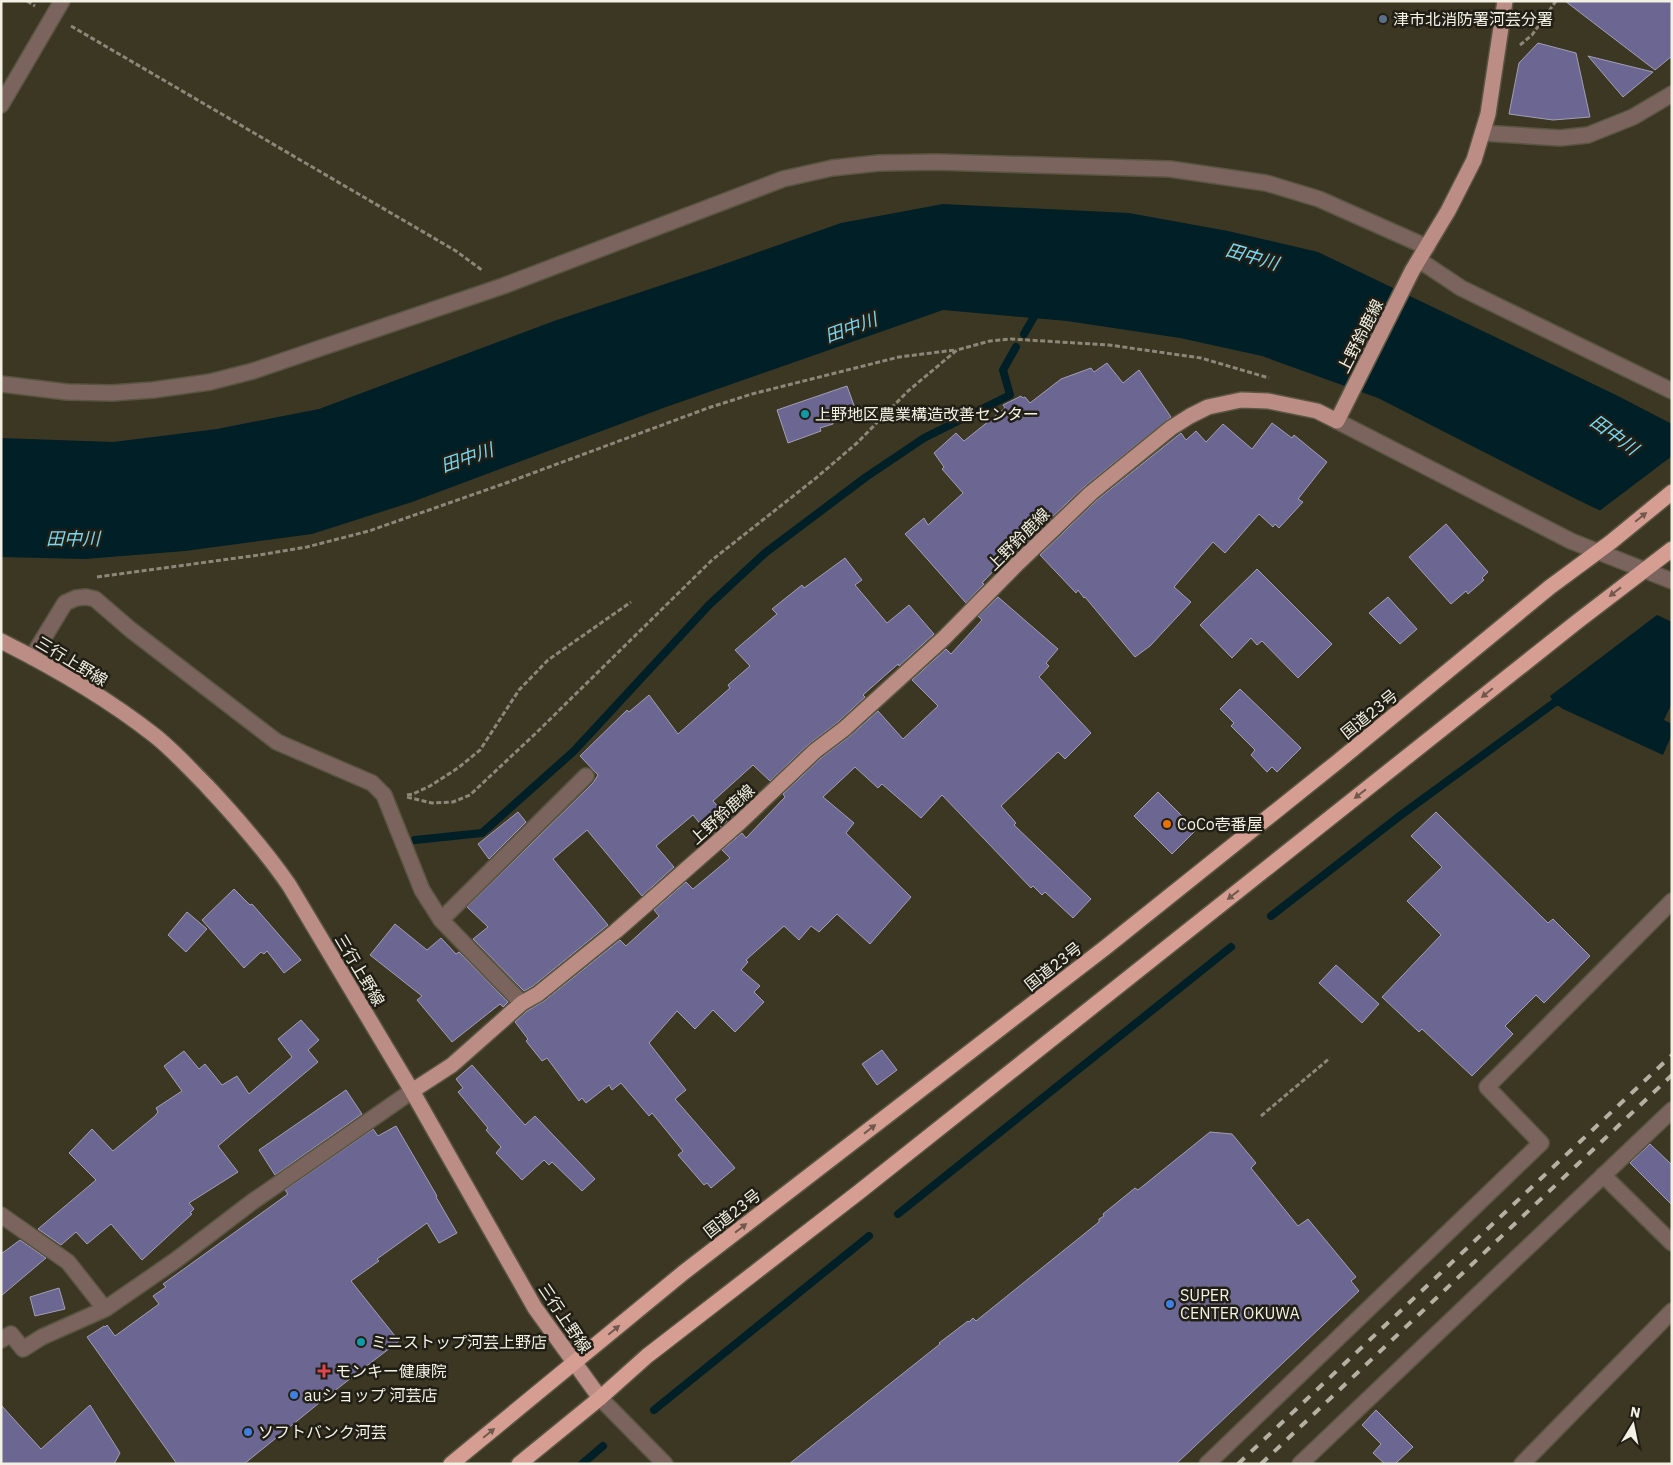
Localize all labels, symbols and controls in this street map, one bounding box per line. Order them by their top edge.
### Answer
place label: 津市北消防署河芸分署 [1393,9,1553,29]
marker: 津市北消防署河芸分署 [1377,13,1389,25]
water label: 田中川 [1223,238,1283,276]
street label: 上野鈴鹿線 [1333,296,1387,376]
water label: 田中川 [822,307,882,348]
place label: 上野地区農業構造改善センター [815,404,1039,424]
marker: 上野地区農業構造改善センター [799,408,811,420]
water label: 田中川 [1586,409,1645,461]
water label: 田中川 [438,437,498,477]
street label: 上野鈴鹿線 [983,504,1053,574]
one-way arrow [1635,511,1648,522]
water label: 田中川 [46,527,102,550]
one-way arrow [1609,587,1622,598]
street label: 三行上野線 [33,632,111,690]
street label: 国道23号 [1337,685,1401,743]
one-way arrow [1480,688,1494,698]
street label: 上野鈴鹿線 [686,780,758,848]
one-way arrow [1354,789,1367,800]
place label: CoCo壱番屋 [1177,814,1263,834]
marker: CoCo壱番屋 [1161,818,1173,830]
one-way arrow [1227,890,1240,901]
street label: 三行上野線 [331,931,389,1009]
street label: 国道23号 [1020,937,1086,995]
one-way arrow [863,1124,877,1134]
street label: 国道23号 [699,1184,765,1242]
one-way arrow [734,1223,747,1234]
street label: 三行上野線 [534,1279,596,1357]
place label: SUPER CENTER OKUWA [1180,1285,1300,1323]
marker: SUPER CENTER OKUWA [1164,1298,1176,1310]
one-way arrow [608,1324,621,1335]
place label: ミニストップ河芸上野店 [371,1332,547,1352]
marker: ミニストップ河芸上野店 [355,1336,367,1348]
place label: モンキー健康院 [335,1361,447,1381]
marker: モンキー健康院 [317,1364,331,1378]
place label: auショップ 河芸店 [304,1385,437,1405]
marker: auショップ 河芸店 [288,1389,300,1401]
north arrow [1608,1400,1658,1450]
text: N [1629,1402,1642,1422]
place label: ソフトバンク河芸 [258,1422,387,1442]
marker: ソフトバンク河芸 [242,1426,254,1438]
one-way arrow [482,1427,495,1438]

